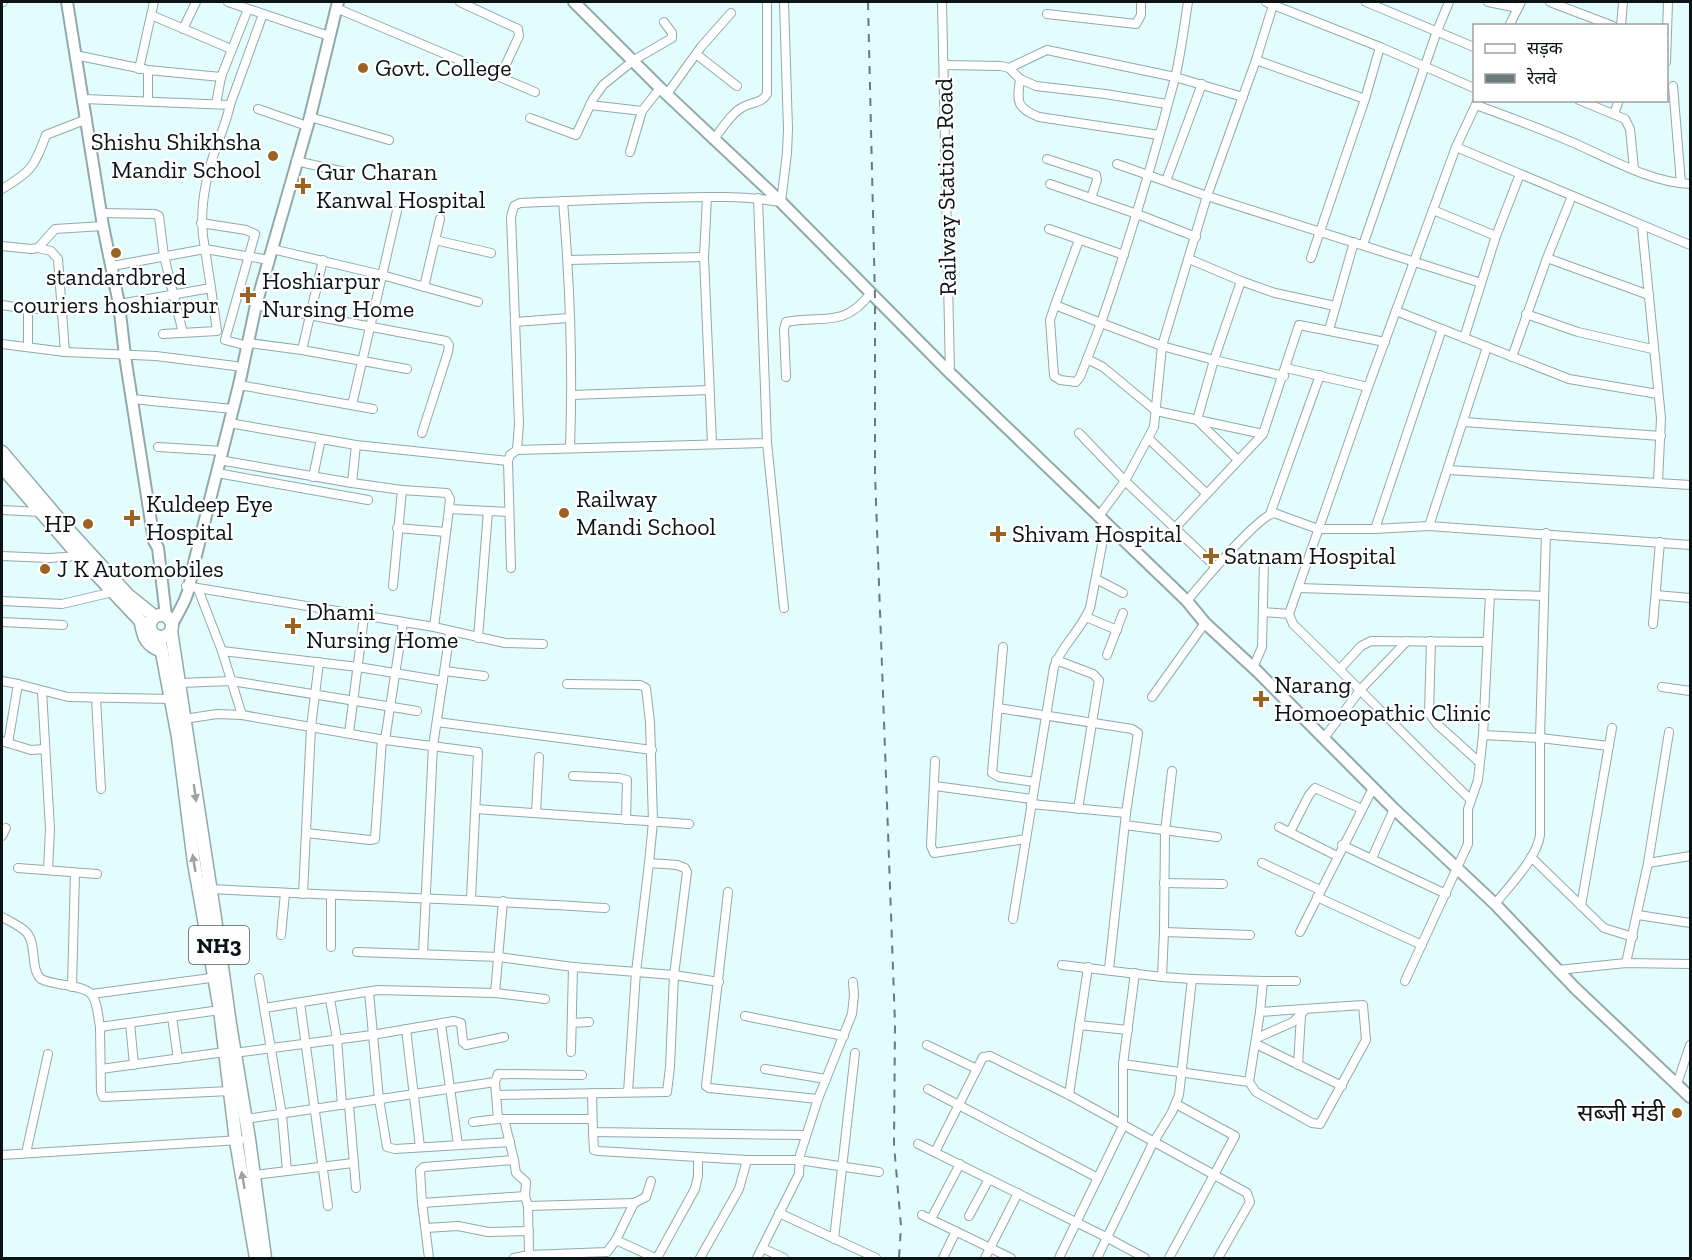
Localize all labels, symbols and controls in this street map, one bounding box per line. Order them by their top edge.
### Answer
legend [1473,24,1668,102]
text: सड़क [1527,37,1564,59]
place label: Govt. College [375,53,511,82]
marker: Govt. College [356,61,370,75]
text: रेलवे [1526,67,1558,89]
street label: Railway Station Road [929,78,962,296]
place label: Shishu Shikhsha Mandir School [91,127,261,184]
marker: Shishu Shikhsha Mandir School [266,149,280,163]
place label: Gur Charan Kanwal Hospital [316,157,485,214]
marker: Gur Charan Kanwal Hospital [294,177,312,195]
marker: standardbred couriers hoshiarpur [109,246,123,260]
place label: standardbred couriers hoshiarpur [13,262,219,319]
place label: Hoshiarpur Nursing Home [262,266,414,323]
marker: Hoshiarpur Nursing Home [239,286,257,304]
place label: Railway Mandi School [576,484,716,541]
place label: Kuldeep Eye Hospital [146,489,273,546]
marker: Railway Mandi School [557,506,571,520]
place label: HP [44,509,76,538]
marker: Kuldeep Eye Hospital [123,509,141,527]
marker: HP [81,517,95,531]
place label: Shivam Hospital [1012,519,1182,548]
marker: Shivam Hospital [989,525,1007,543]
place label: Satnam Hospital [1224,541,1396,570]
marker: Satnam Hospital [1202,547,1220,565]
place label: J K Automobiles [57,554,224,583]
marker: J K Automobiles [38,562,52,576]
place label: Dhami Nursing Home [306,597,458,654]
marker: Dhami Nursing Home [284,617,302,635]
place label: Narang Homoeopathic Clinic [1274,670,1491,727]
marker: Narang Homoeopathic Clinic [1252,690,1270,708]
one-way arrow [191,783,200,802]
one-way arrow [190,853,199,872]
road number: NH3 [189,926,249,964]
place label: सब्जी मंडी [1577,1098,1666,1127]
marker: सब्जी मंडी [1670,1106,1684,1120]
one-way arrow [239,1170,248,1189]

